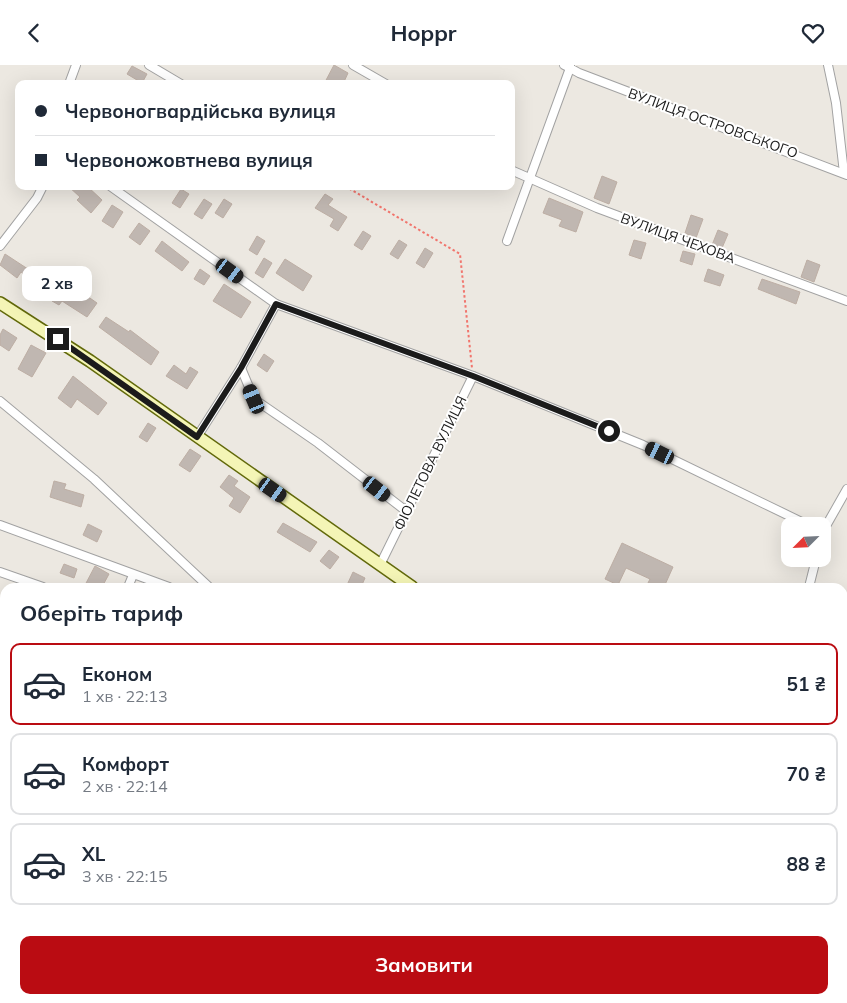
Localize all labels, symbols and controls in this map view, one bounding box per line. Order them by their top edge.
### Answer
icon: back [20,19,48,47]
text: Hoppr [391,19,456,47]
icon: heart [799,19,827,47]
street label: ВУЛИЦЯ ОСТРОВСЬКОГО [626,84,800,162]
text: Червоногвардійська вулиця [65,99,336,123]
text: Червоножовтнева вулиця [65,148,313,172]
street label: ВУЛИЦЯ ЧЕХОВА [618,209,739,267]
car [213,256,246,286]
callout: 2 хв [23,267,93,301]
text: 2 хв [41,273,73,293]
route end [47,328,69,350]
car [241,382,266,416]
street label: ФІОЛЕТОВА ВУЛИЦЯ [390,393,470,533]
route start [598,420,620,442]
car [643,440,676,466]
car [360,474,393,504]
car [256,475,289,505]
north arrow [781,517,831,567]
map controls [781,517,831,567]
text: Оберіть тариф [20,599,183,627]
icon: car [22,662,67,707]
text: Економ [82,662,152,686]
text: 51 ₴ [787,672,826,696]
text: 1 хв · 22:13 [82,686,168,706]
icon: car [22,752,67,797]
text: Комфорт [82,752,169,776]
text: 70 ₴ [787,762,826,786]
text: 2 хв · 22:14 [82,776,168,796]
icon: car [22,842,67,887]
text: XL [82,842,105,866]
text: 88 ₴ [787,852,826,876]
text: 3 хв · 22:15 [82,866,168,886]
button: Замовити [20,936,828,994]

